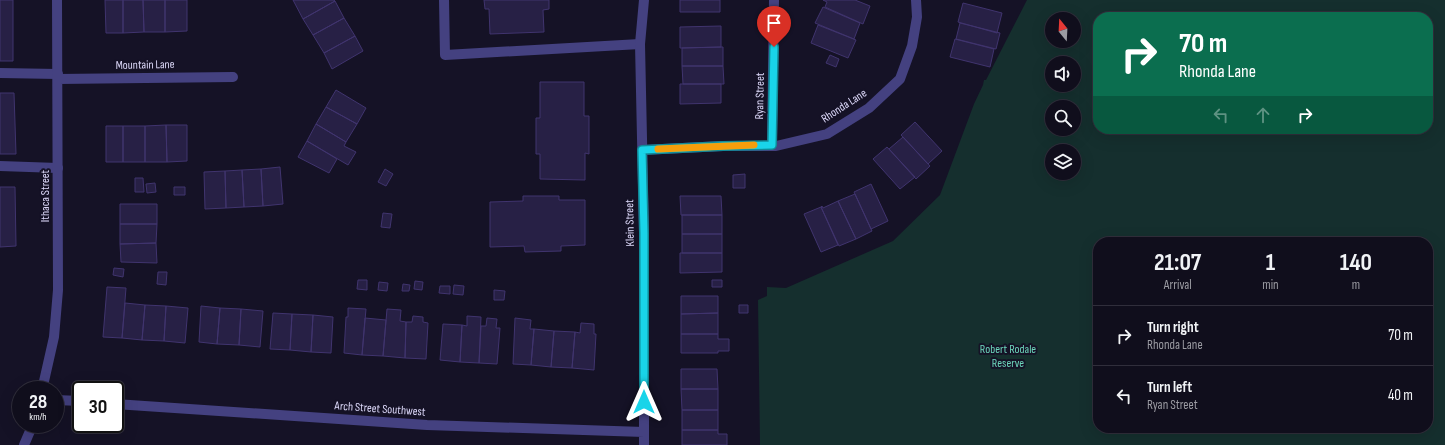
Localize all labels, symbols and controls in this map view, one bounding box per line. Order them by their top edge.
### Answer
pin [757,6,791,47]
icon: arrive [763,12,785,34]
north arrow [1045,12,1081,48]
map controls [1045,12,1081,180]
text: 70 m [1179,27,1227,60]
icon: right [1113,28,1165,80]
button: sound [1045,56,1081,92]
street label: Mountain Lane [115,57,175,73]
text: Rhonda Lane [1179,61,1256,82]
street label: Ryan Street [752,72,768,120]
street label: Rhonda Lane [818,86,870,126]
button: search [1045,100,1081,136]
icon: left [1210,104,1232,126]
icon: ahead [1252,104,1274,126]
icon: right [1294,104,1316,126]
button: layers [1045,144,1081,180]
street label: Ithaca Street [38,169,53,222]
street label: Klein Street [622,199,638,247]
text: 21:07 [1154,248,1201,277]
text: 1 [1266,248,1275,277]
text: 140 [1340,248,1372,277]
text: Arrival [1164,277,1192,293]
text: min [1262,277,1279,293]
text: m [1352,277,1360,293]
text: Turn right [1147,318,1199,337]
icon: right [1113,325,1135,347]
text: 70 m [1388,326,1413,345]
text: Rhonda Lane [1147,337,1203,353]
park label: Robert Rodale Reserve [980,342,1036,371]
text: Turn left [1147,378,1192,397]
speed limit sign: 30 [72,381,124,433]
position arrow [623,381,665,423]
icon: left [1113,385,1135,407]
text: 40 m [1388,386,1413,405]
text: 28 [29,390,47,414]
text: Ryan Street [1147,397,1198,413]
street label: Arch Street Southwest [333,398,426,420]
text: km/h [29,411,47,423]

